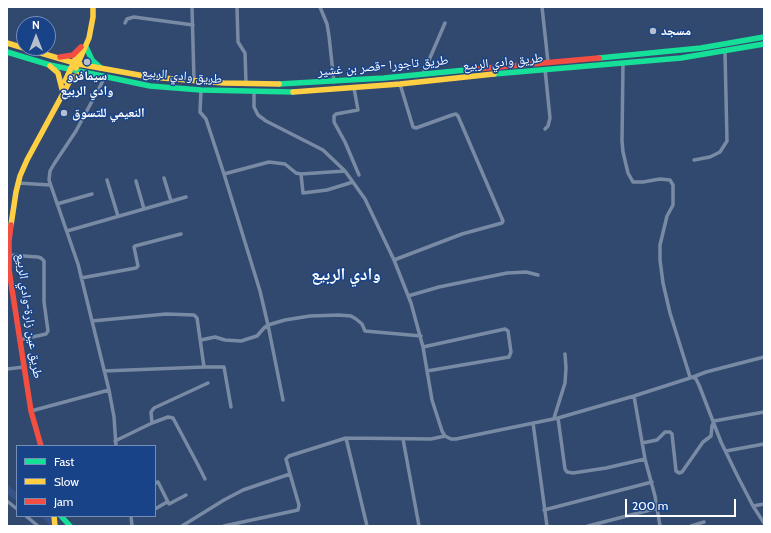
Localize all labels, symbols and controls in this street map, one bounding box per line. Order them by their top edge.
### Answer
north arrow [16,16,56,56]
text: N [32,18,40,32]
place label: مسجد [661,23,691,39]
marker: مسجد [648,26,658,36]
street label: طريق وادي الربيع [462,50,544,74]
street label: طريق تاجورا -قصر بن غشير [317,53,449,79]
marker: سيمافرو وادي الربيع [82,57,92,67]
street label: طريق وادي الربيع [141,65,223,87]
place label: سيمافرو وادي الربيع [60,68,114,99]
place label: النعيمي للتسوق [72,105,145,121]
marker: النعيمي للتسوق [59,108,69,118]
street label: طريق عين زارة-وادي الربيع [12,252,46,380]
district label: وادي الربيع [311,265,381,285]
legend [16,445,156,517]
text: Fast [54,454,74,469]
text: Slow [54,474,79,489]
scale bar [627,491,738,517]
text: Jam [54,494,73,509]
text: 200 m [632,498,668,513]

